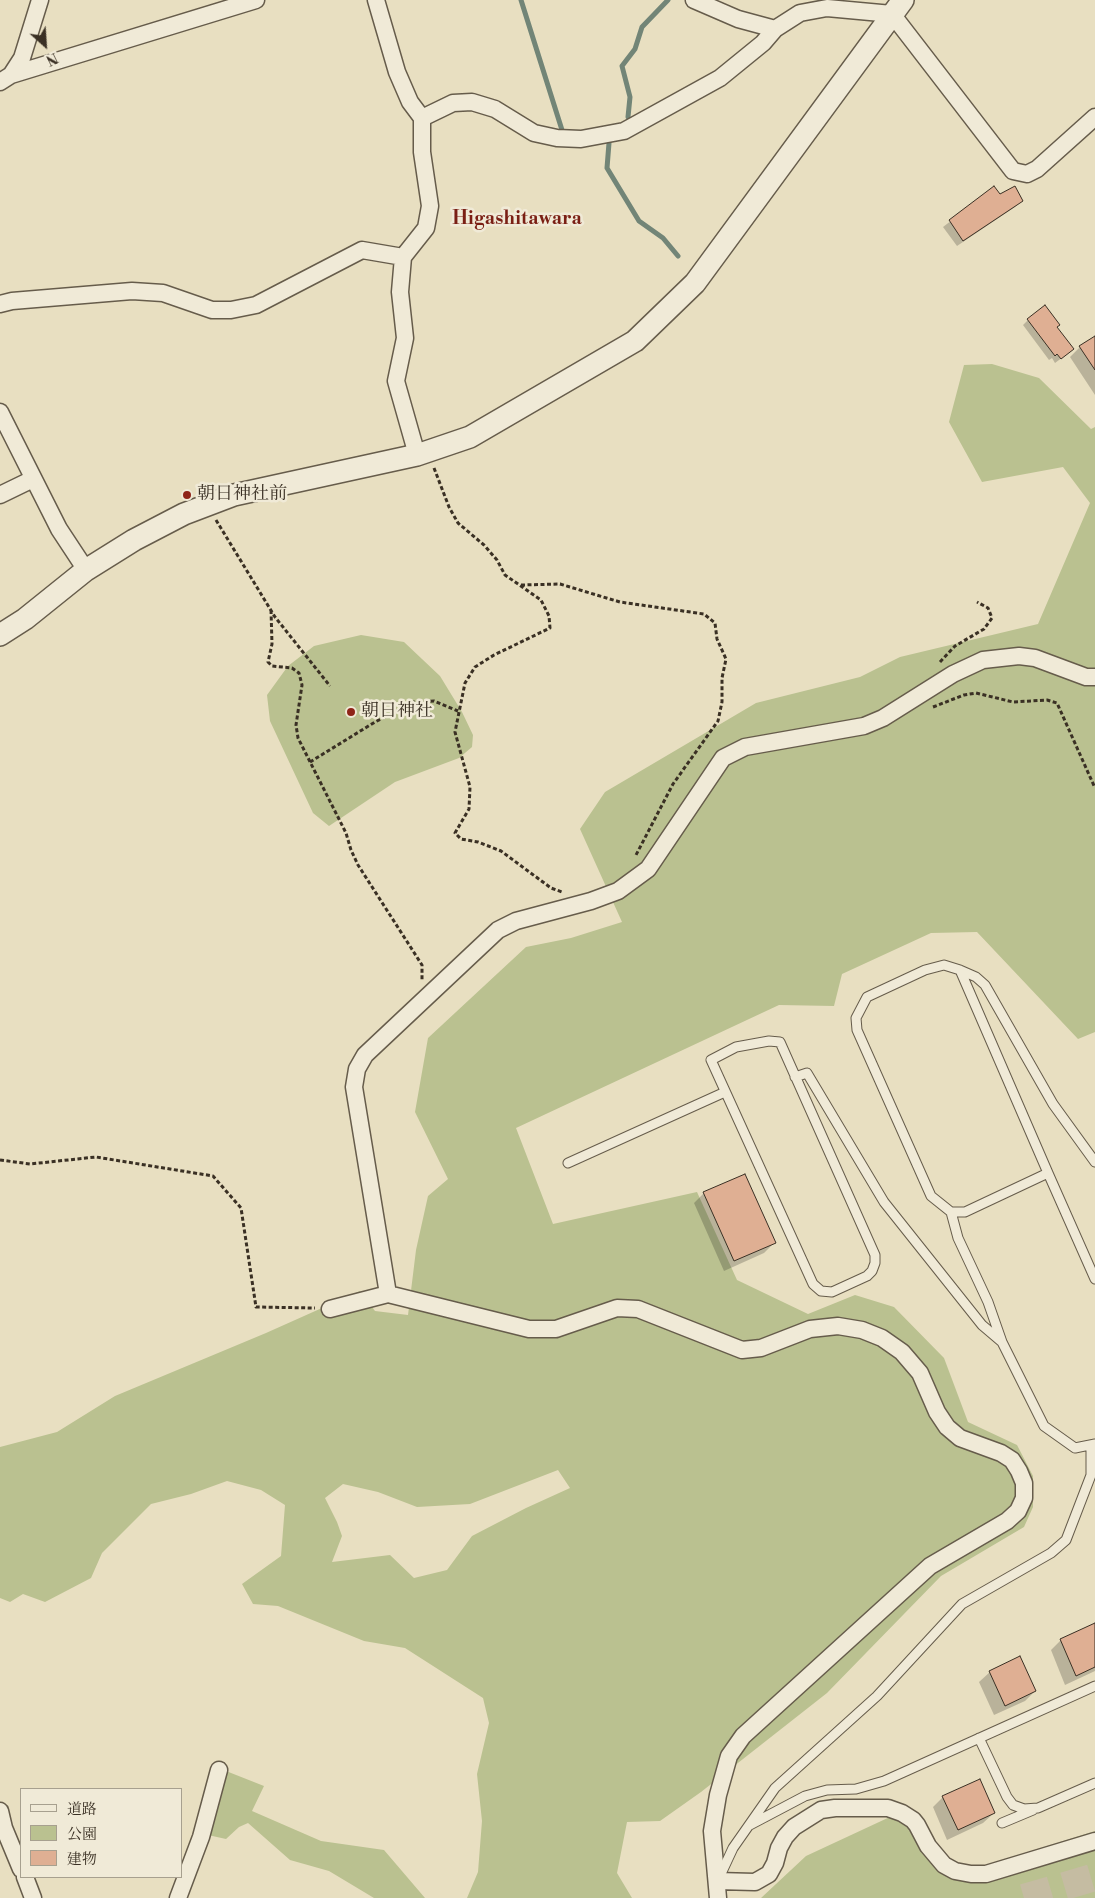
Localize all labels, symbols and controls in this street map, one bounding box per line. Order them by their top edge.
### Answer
north arrow [20,20,70,70]
text: N [43,48,61,69]
district label: Higashitawara [452,208,582,230]
place label: 朝日神社前 [197,484,287,506]
marker: 朝日神社前 [181,489,193,501]
place label: 朝日神社 [361,701,433,723]
marker: 朝日神社 [345,706,357,718]
legend [20,1788,182,1878]
text: 道路 [67,1800,97,1819]
text: 公園 [67,1825,97,1844]
text: 建物 [67,1850,97,1869]

